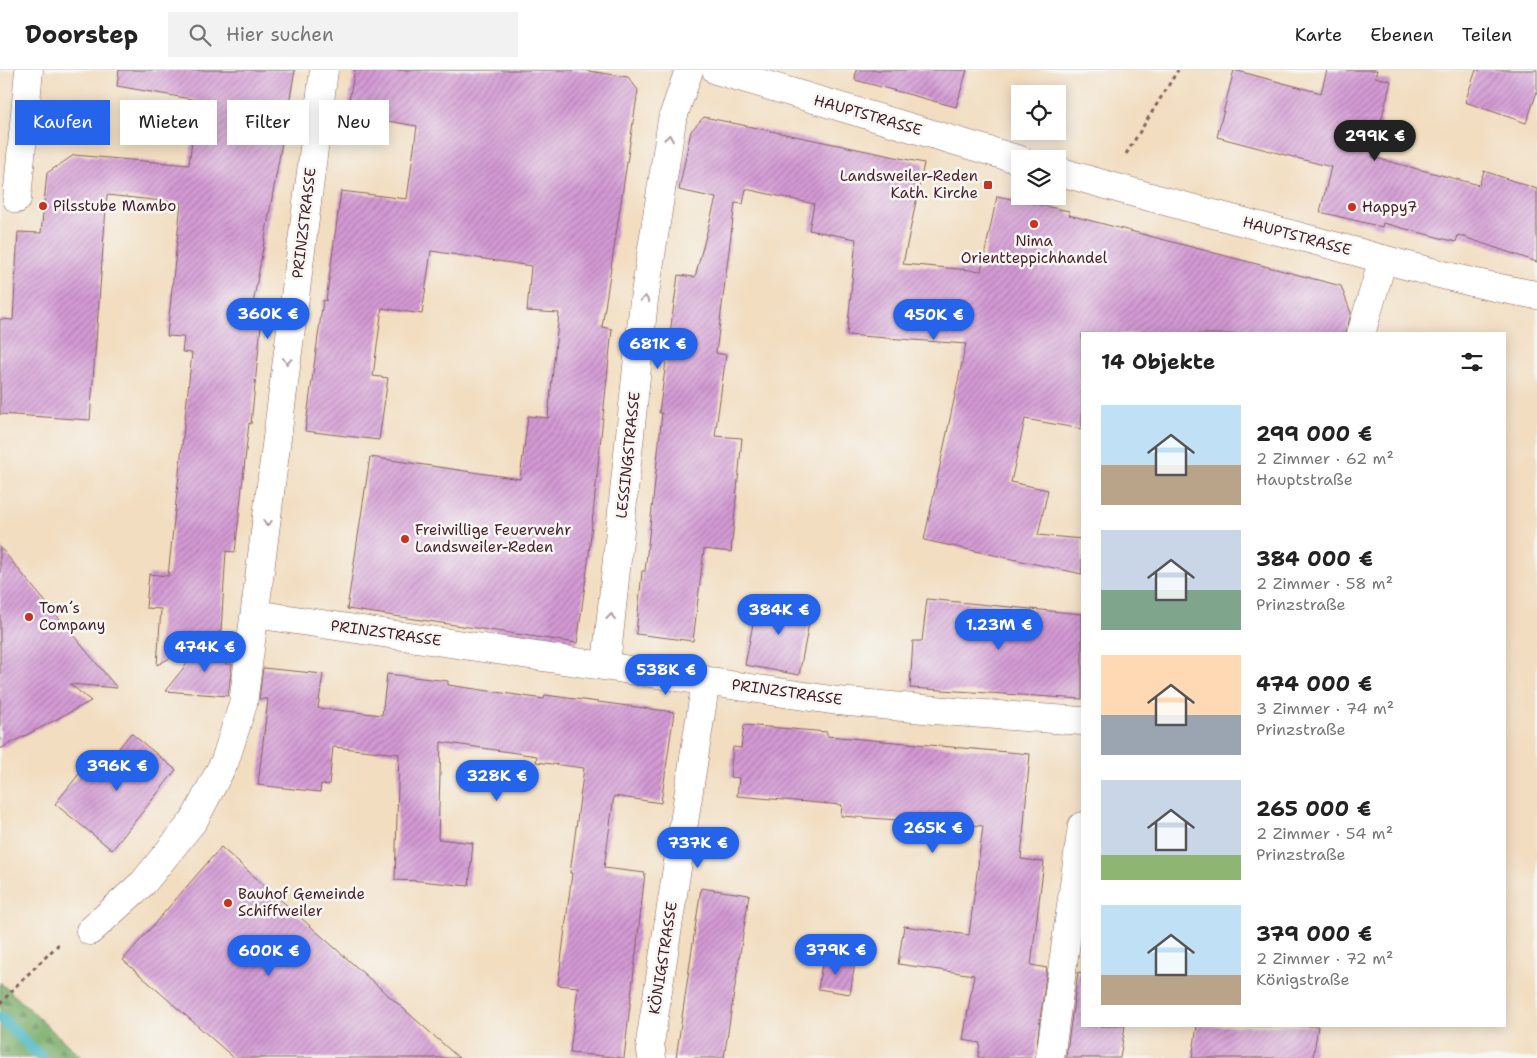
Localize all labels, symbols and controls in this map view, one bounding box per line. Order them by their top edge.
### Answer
search box [168,12,518,57]
text: Doorstep [25,19,138,51]
icon: search [186,21,214,49]
text: Hier suchen [226,22,334,47]
text: Karte [1295,23,1342,47]
text: Ebenen [1370,23,1434,47]
text: Teilen [1462,23,1512,47]
map controls [1011,85,1066,205]
button: locate [1011,85,1066,140]
street label: HAUPTSTRASSE [811,90,925,140]
chip: Kaufen [15,100,110,145]
chip: Mieten [120,100,217,145]
chip: Filter [227,100,309,145]
chip: Neu [319,100,389,145]
pin: 299K € [1334,119,1416,162]
text: 299K € [1345,125,1405,146]
one-way arrow [664,134,674,142]
button: layers [1011,150,1066,205]
street label: PRINZSTRASSE [287,166,321,280]
place label: Landsweiler-Reden Kath. Kirche [840,166,978,203]
marker: Landsweiler-Reden Kath. Kirche [982,179,994,191]
place label: Pilsstube Mambo [53,196,176,216]
place label: Happy7 [1362,197,1417,217]
marker: Pilsstube Mambo [37,200,49,212]
marker: Happy7 [1346,201,1358,213]
street label: HAUPTSTRASSE [1240,212,1354,260]
marker: Nima Orientteppichhandel [1028,218,1040,230]
place label: Nima Orientteppichhandel [961,231,1108,268]
one-way arrow [639,294,650,302]
pin: 360K € [227,298,309,340]
pin: 450K € [893,298,975,341]
text: 360K € [237,303,299,324]
text: 450K € [904,304,964,325]
pin: 681K € [617,328,699,370]
text: 681K € [630,333,686,354]
text: 14 Objekte [1101,348,1215,376]
icon: filters [1458,348,1486,376]
one-way arrow [282,358,293,366]
street label: LESSINGSTRASSE [611,390,645,520]
text: 299 000 € [1256,420,1372,448]
icon: home [1141,425,1201,485]
text: 2 Zimmer · 62 m² [1256,448,1394,469]
text: Hauptstraße [1256,469,1353,490]
one-way arrow [262,519,273,527]
place label: Freiwillige Feuerwehr Landsweiler-Reden [415,520,571,557]
marker: Freiwillige Feuerwehr Landsweiler-Reden [399,533,411,545]
text: 384 000 € [1256,545,1373,573]
icon: home [1141,550,1201,610]
text: 2 Zimmer · 58 m² [1256,573,1393,594]
pin: 384K € [738,594,820,636]
text: Prinzstraße [1256,594,1346,615]
place label: Tom´s Company [39,598,105,635]
text: 384K € [749,599,809,620]
pin: 1.23M € [953,608,1045,651]
marker: Tom´s Company [23,611,35,623]
one-way arrow [606,613,617,621]
text: 1.23M € [966,614,1032,635]
street label: PRINZSTRASSE [329,615,443,651]
pin: 474K € [164,630,246,673]
text: 474K € [175,636,235,657]
pin: 538K € [625,654,707,696]
text: 538K € [636,659,696,680]
text: 474 000 € [1256,670,1372,698]
street label: PRINZSTRASSE [730,674,844,710]
icon: home [1141,675,1201,735]
text: 3 Zimmer · 74 m² [1256,698,1394,719]
text: Prinzstraße [1256,719,1346,740]
pin: 396K € [76,750,158,792]
text: 396K € [87,755,147,776]
pin: 328K € [456,760,538,802]
text: 328K € [467,765,527,786]
text: 265 000 € [1256,795,1371,823]
icon: home [1141,800,1201,860]
pin: 265K € [892,812,974,854]
text: 265K € [903,817,963,838]
text: 2 Zimmer · 54 m² [1256,823,1393,844]
pin: 737K € [657,826,739,869]
text: 737K € [668,832,728,853]
text: Prinzstraße [1256,844,1346,865]
place label: Bauhof Gemeinde Schiffweiler [238,884,365,921]
marker: Bauhof Gemeinde Schiffweiler [222,897,234,909]
street label: KÖNIGSTRASSE [644,900,682,1016]
text: 379 000 € [1256,920,1372,948]
icon: home [1141,925,1201,985]
pin: 600K € [228,934,310,977]
pin: 379K € [795,934,877,976]
text: 379K € [806,939,866,960]
text: 600K € [238,940,300,961]
text: 2 Zimmer · 72 m² [1256,948,1393,969]
text: Königstraße [1256,969,1349,990]

